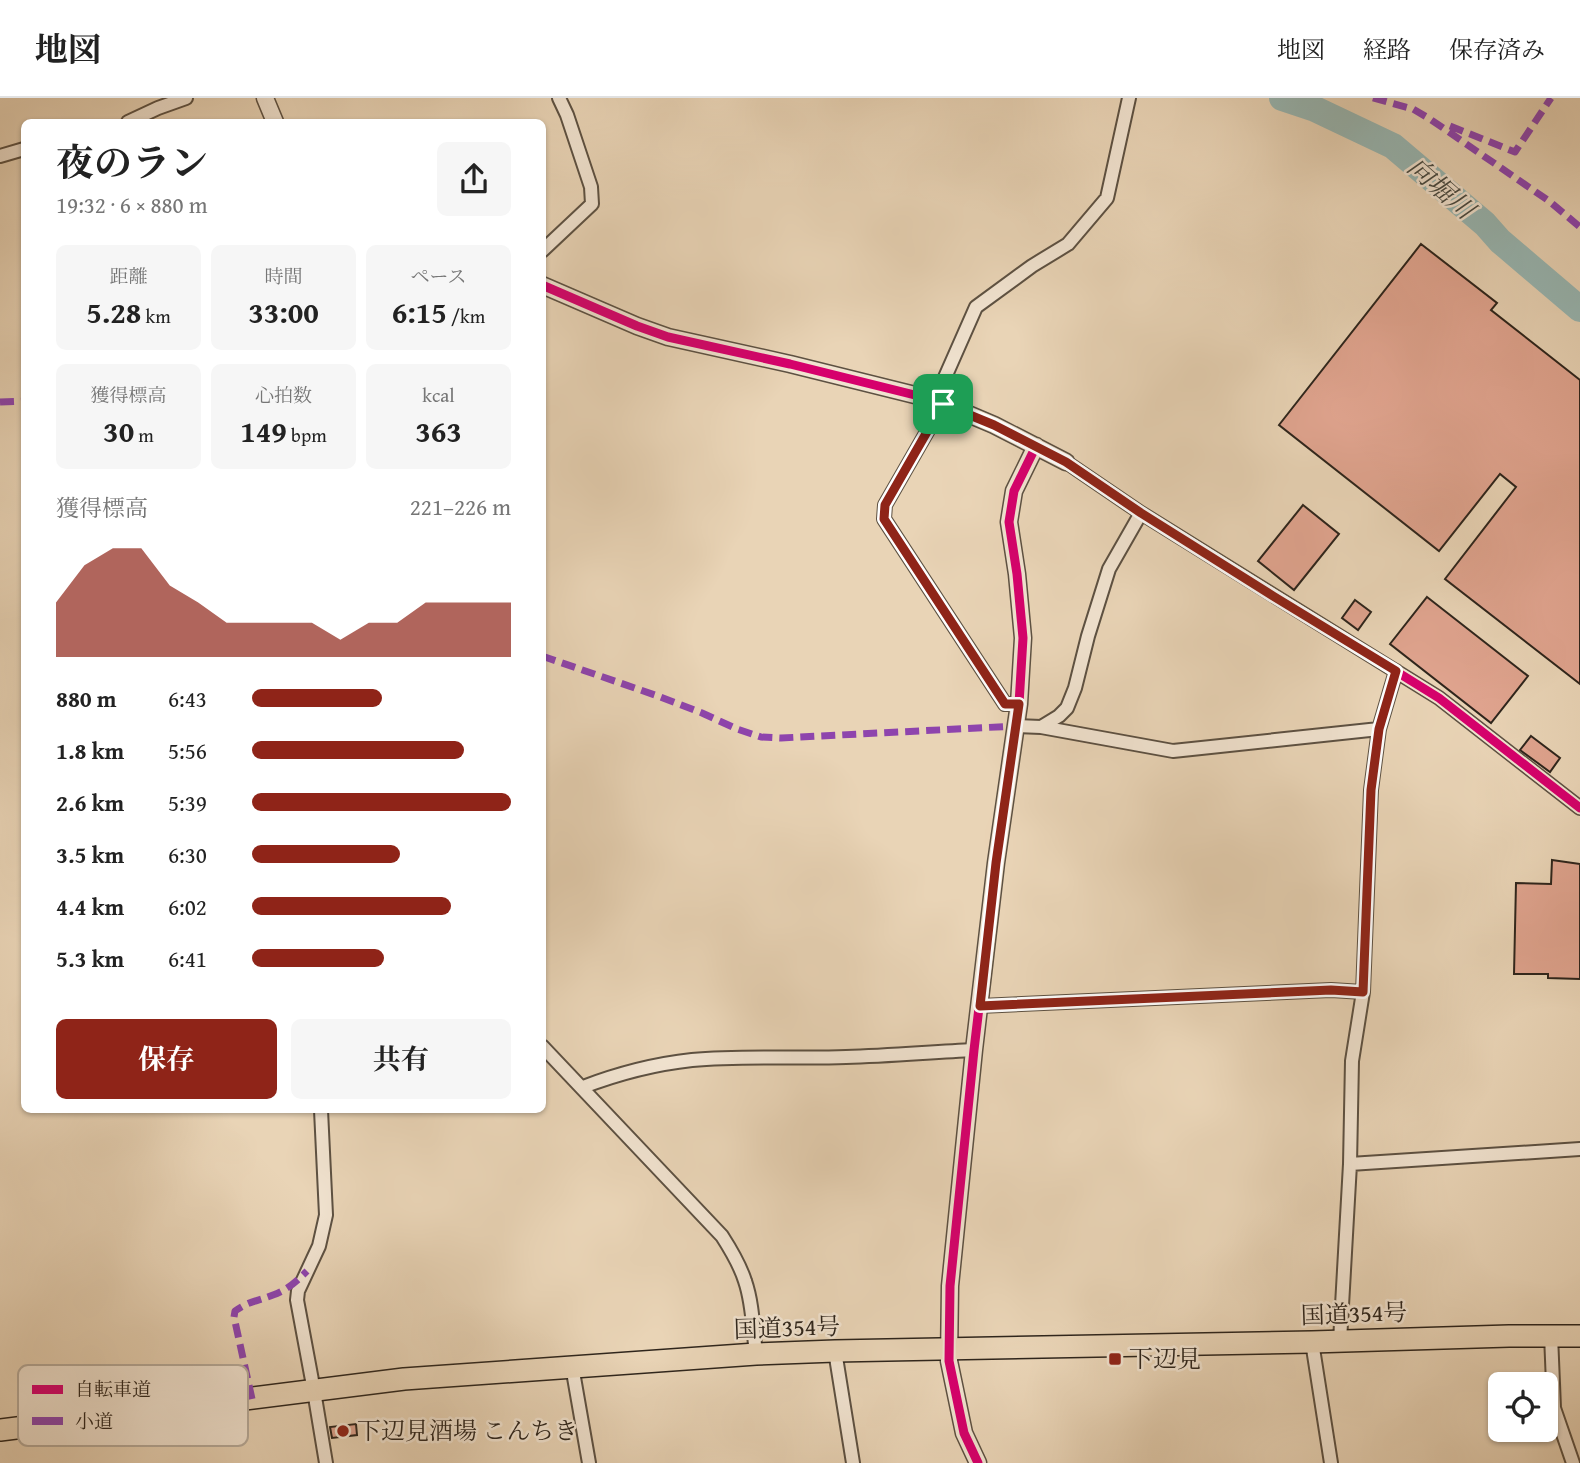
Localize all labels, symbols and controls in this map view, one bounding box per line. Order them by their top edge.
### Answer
text: 地図 [35,25,101,73]
text: 地図 [1277,32,1325,67]
text: 経路 [1363,32,1411,67]
text: 保存済み [1449,32,1545,67]
text: 夜のラン [56,134,208,190]
button: share [437,142,511,216]
water label: 向堀川 [1399,147,1486,230]
text: 19:32 · 6 × 880 m [56,188,208,221]
text: 距離 [109,262,148,290]
text: 時間 [264,262,303,290]
text: ペース [410,262,467,290]
text: 5.28 [86,290,141,334]
text: 33:00 [248,290,319,334]
text: 6:15 [392,290,447,334]
text: km [141,302,171,330]
text: /km [447,302,485,330]
pin [913,374,973,434]
text: 獲得標高 [90,381,167,409]
text: 心拍数 [255,381,312,409]
text: kcal [422,381,455,409]
icon: arrive [924,385,962,423]
text: 30 [103,409,134,453]
text: 149 [240,409,287,453]
text: 363 [415,409,462,453]
text: m [134,421,154,449]
text: bpm [287,421,327,449]
text: 221–226 m [410,490,511,523]
text: 獲得標高 [56,491,148,524]
text: 880 m [56,682,117,715]
text: 6:43 [168,682,207,715]
text: 1.8 km [56,734,124,767]
text: 5:56 [168,734,207,767]
text: 2.6 km [56,786,124,819]
text: 5:39 [168,786,207,819]
text: 3.5 km [56,838,124,871]
text: 6:30 [168,838,207,871]
text: 4.4 km [56,890,124,923]
text: 6:02 [168,890,207,923]
text: 5.3 km [56,942,124,975]
text: 6:41 [168,942,207,975]
button: 保存 [56,1019,277,1099]
button: 共有 [291,1019,511,1099]
street label: 国道354号 [1300,1294,1408,1333]
street label: 国道354号 [733,1308,841,1347]
place label: 下辺見 [1129,1341,1201,1376]
marker: 下辺見 [1107,1351,1123,1367]
legend [18,1365,248,1446]
map controls [1488,1372,1558,1442]
button: locate [1488,1372,1558,1442]
text: 自転車道 [75,1375,151,1403]
text: 小道 [75,1407,113,1435]
place label: 下辺見酒場 こんちき [357,1413,578,1448]
marker: 下辺見酒場 こんちき [335,1423,351,1439]

